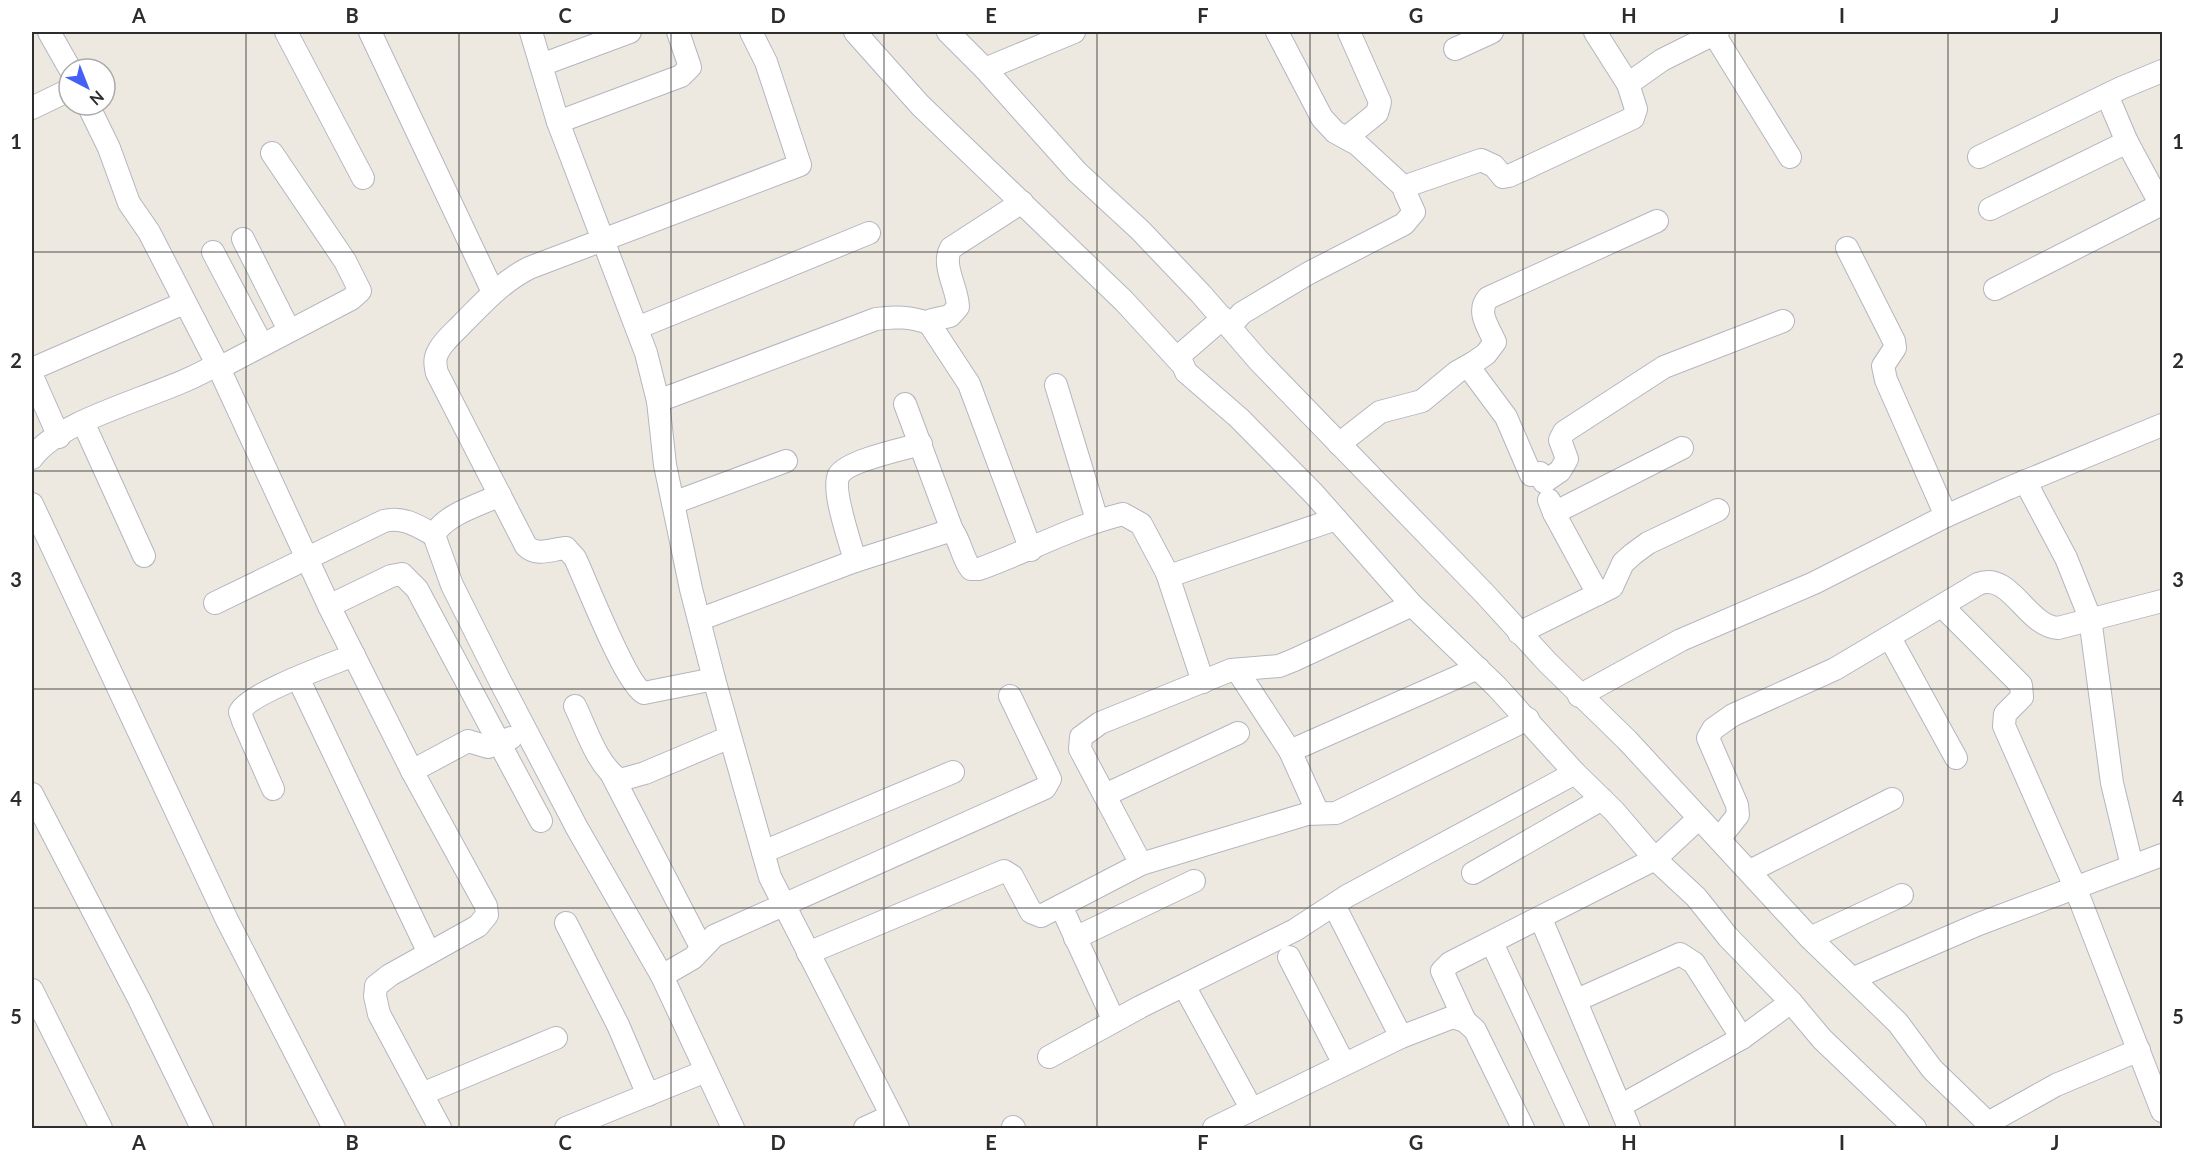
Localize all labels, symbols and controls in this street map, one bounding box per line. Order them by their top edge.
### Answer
text: A [131,3,146,27]
text: B [345,3,359,27]
text: C [558,3,572,27]
text: D [770,3,786,27]
text: E [985,3,997,27]
text: F [1197,3,1209,27]
text: G [1409,3,1423,27]
text: H [1621,3,1637,27]
text: I [1839,3,1845,27]
text: J [2051,3,2059,27]
north arrow [57,57,117,117]
text: N [86,87,108,110]
text: 1 [10,129,22,153]
text: 1 [2172,129,2184,153]
text: 2 [10,348,22,372]
text: 2 [2172,348,2184,372]
text: 3 [10,567,22,591]
text: 3 [2172,567,2184,591]
text: 4 [10,786,22,810]
text: 4 [2172,786,2184,810]
text: 5 [10,1004,22,1028]
text: 5 [2172,1004,2184,1028]
text: A [131,1130,146,1154]
text: B [345,1130,359,1154]
text: C [558,1130,572,1154]
text: D [770,1130,786,1154]
text: E [985,1130,997,1154]
text: F [1197,1130,1209,1154]
text: G [1409,1130,1423,1154]
text: H [1621,1130,1637,1154]
text: I [1839,1130,1845,1154]
text: J [2051,1130,2059,1154]

